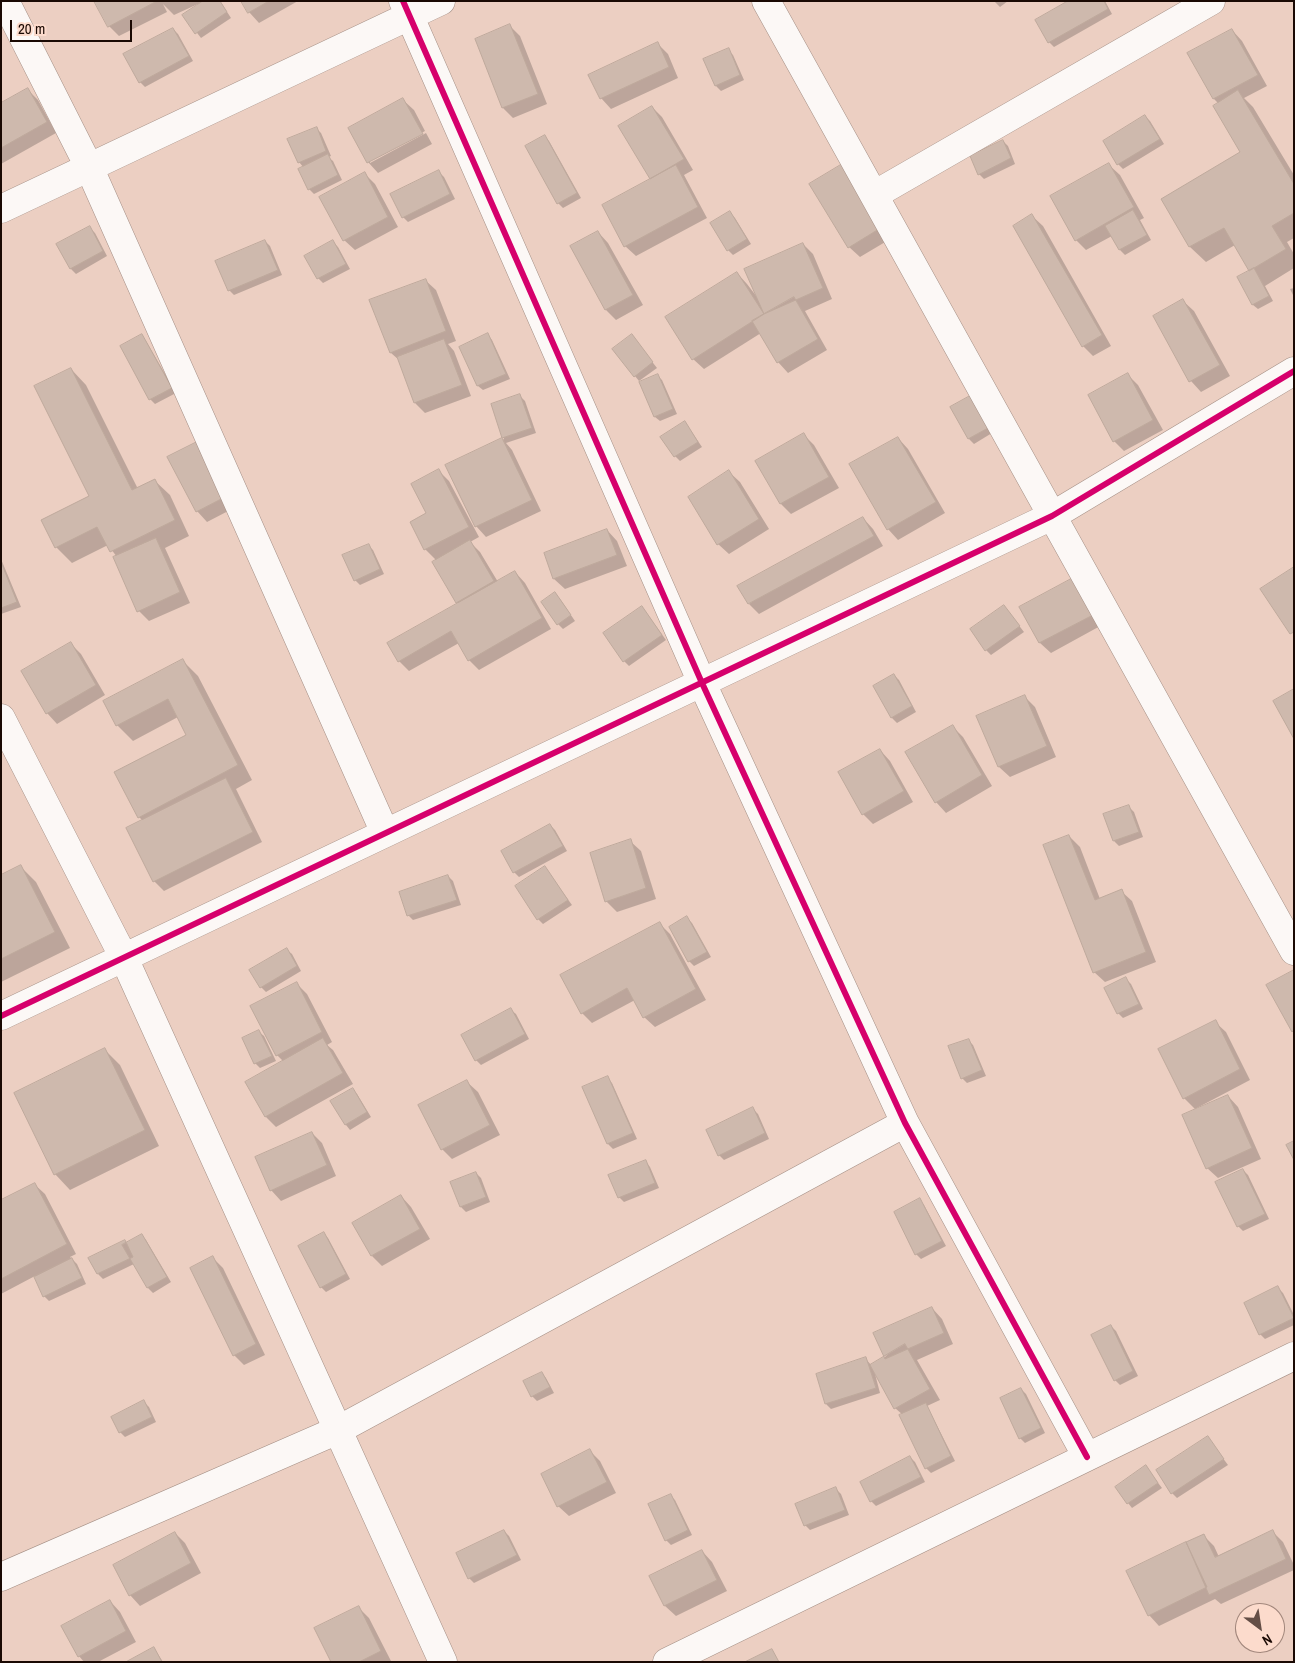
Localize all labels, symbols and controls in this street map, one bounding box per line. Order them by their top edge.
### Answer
scale bar [12,10,135,42]
text: 20 m [18,18,45,39]
north arrow [1235,1603,1285,1653]
text: N [1259,1630,1275,1650]

